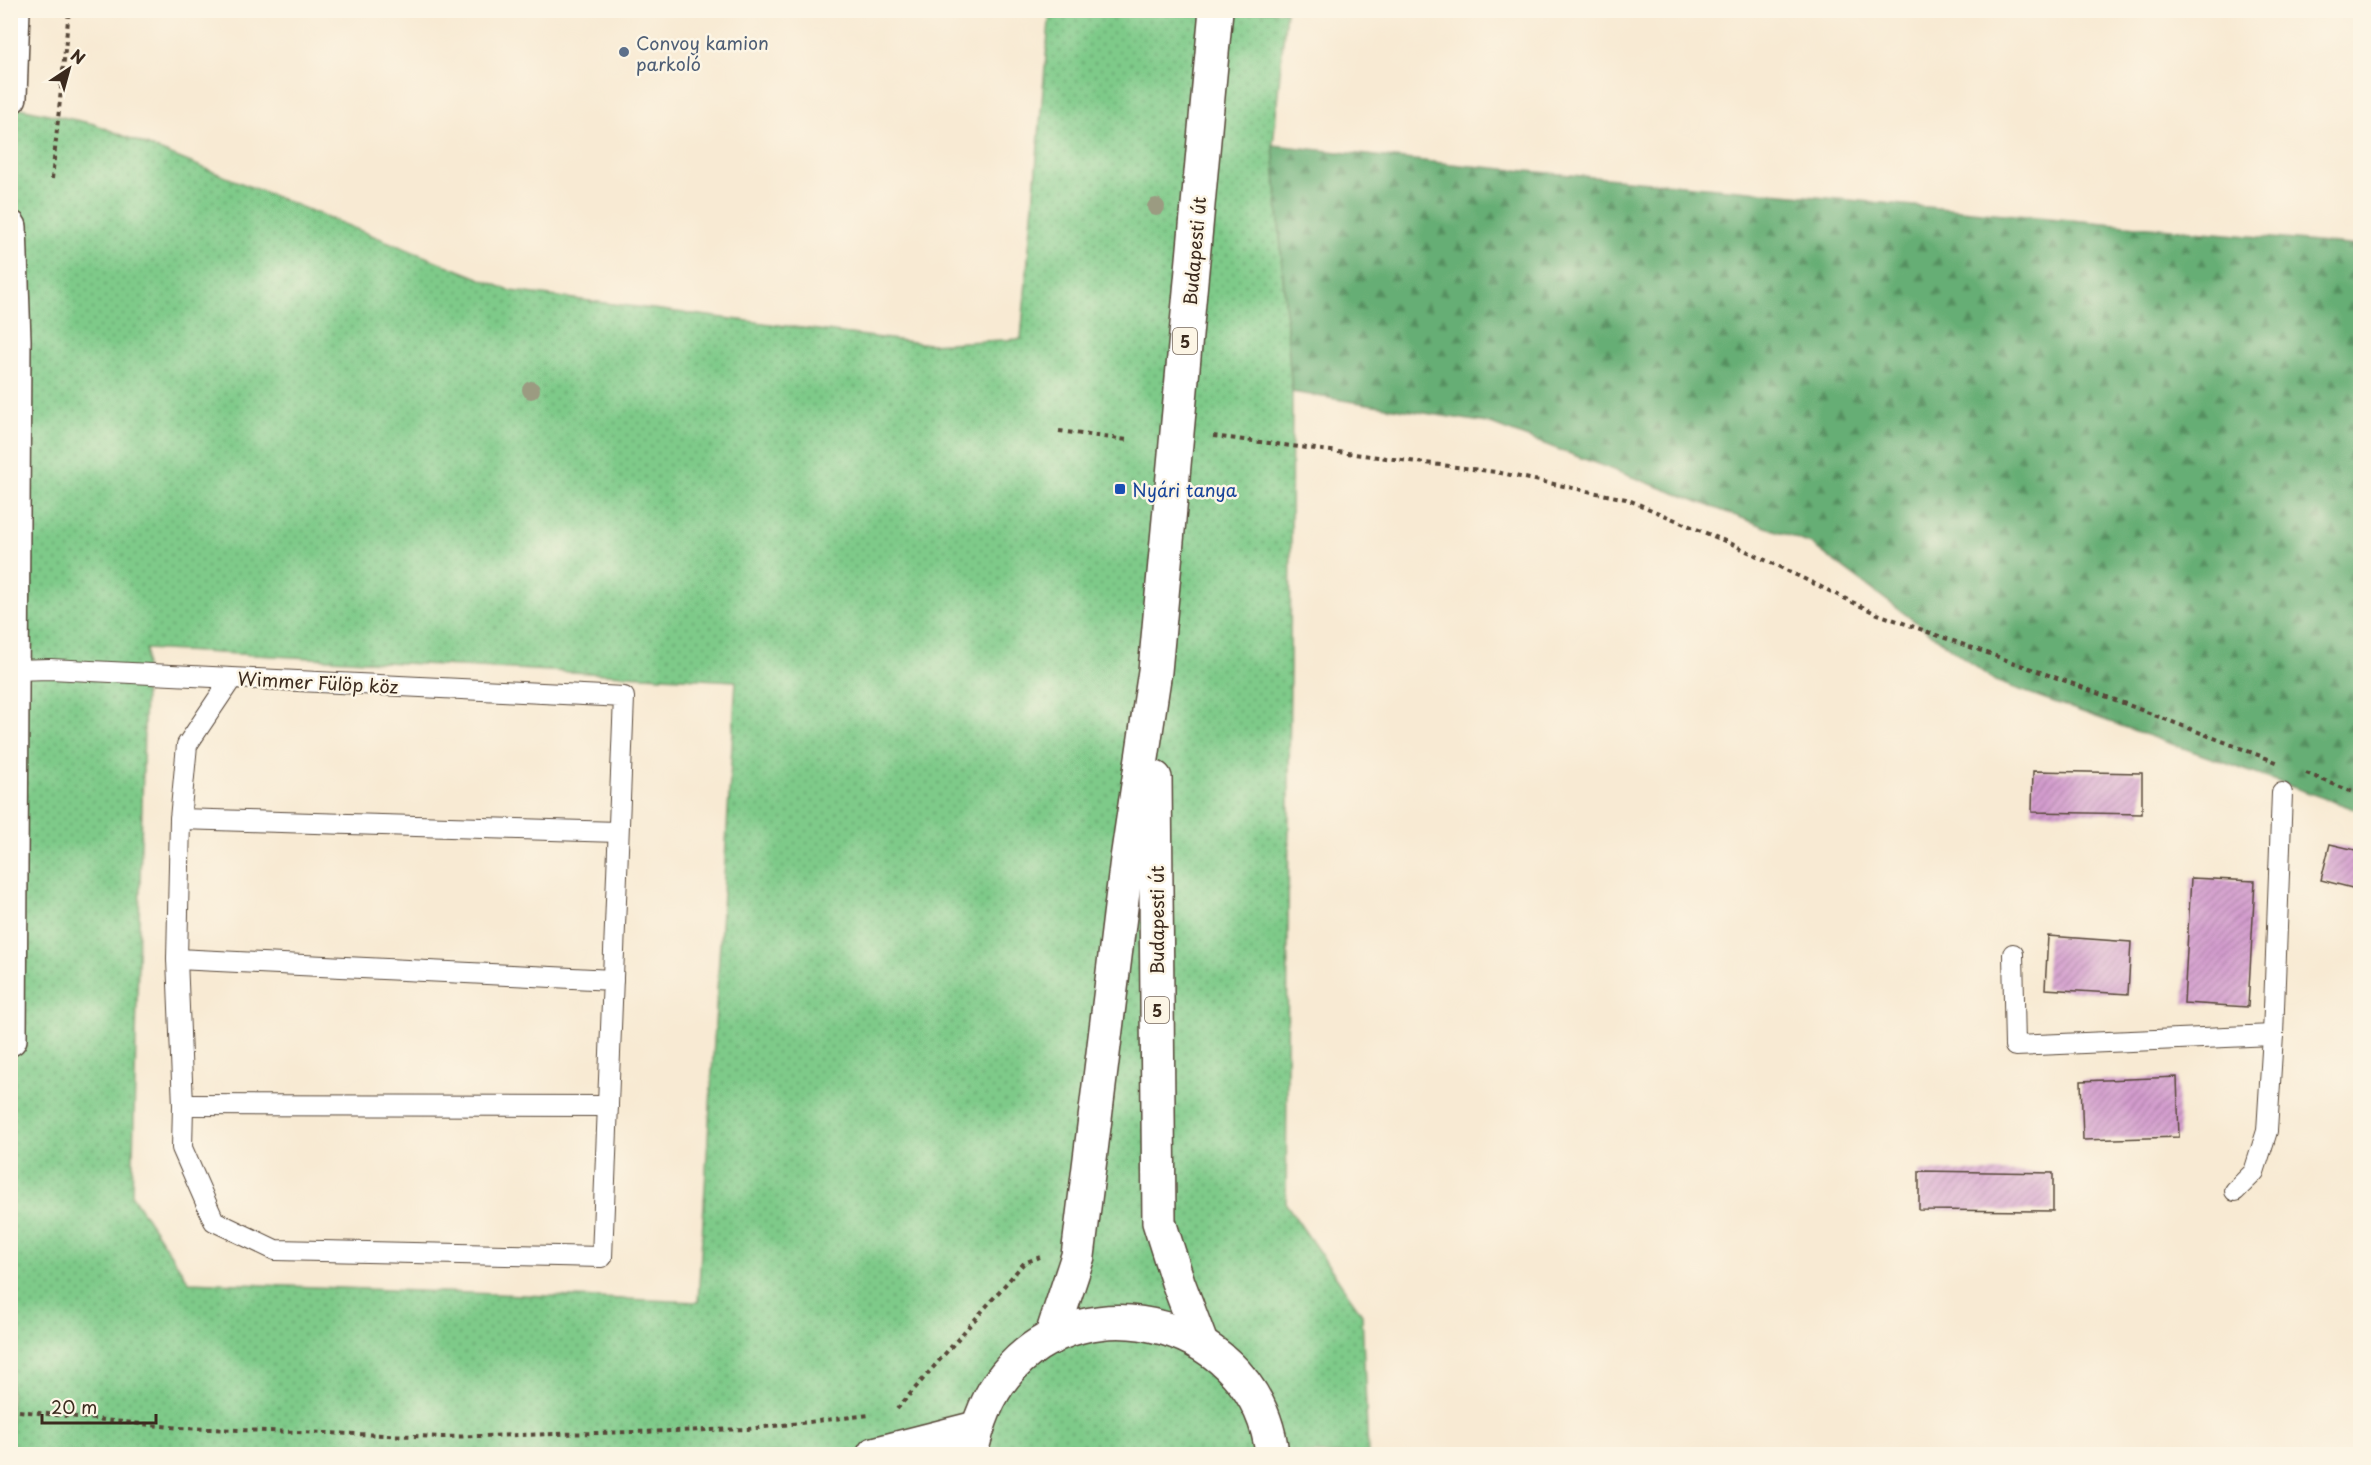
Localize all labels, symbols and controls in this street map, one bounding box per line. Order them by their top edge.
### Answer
place label: Convoy kamion parkoló [636,29,769,77]
north arrow [39,39,99,99]
text: N [66,43,91,69]
marker: Convoy kamion parkoló [617,45,631,59]
street label: Budapesti út [1176,195,1212,307]
road number: 5 [1173,328,1197,354]
place label: Nyári tanya [1132,476,1238,503]
marker: Nyári tanya [1113,482,1127,496]
street label: Wimmer Fülöp köz [237,664,399,700]
street label: Budapesti út [1143,865,1170,975]
road number: 5 [1145,997,1169,1023]
scale bar [42,1387,156,1425]
text: 20 m [51,1393,97,1420]

